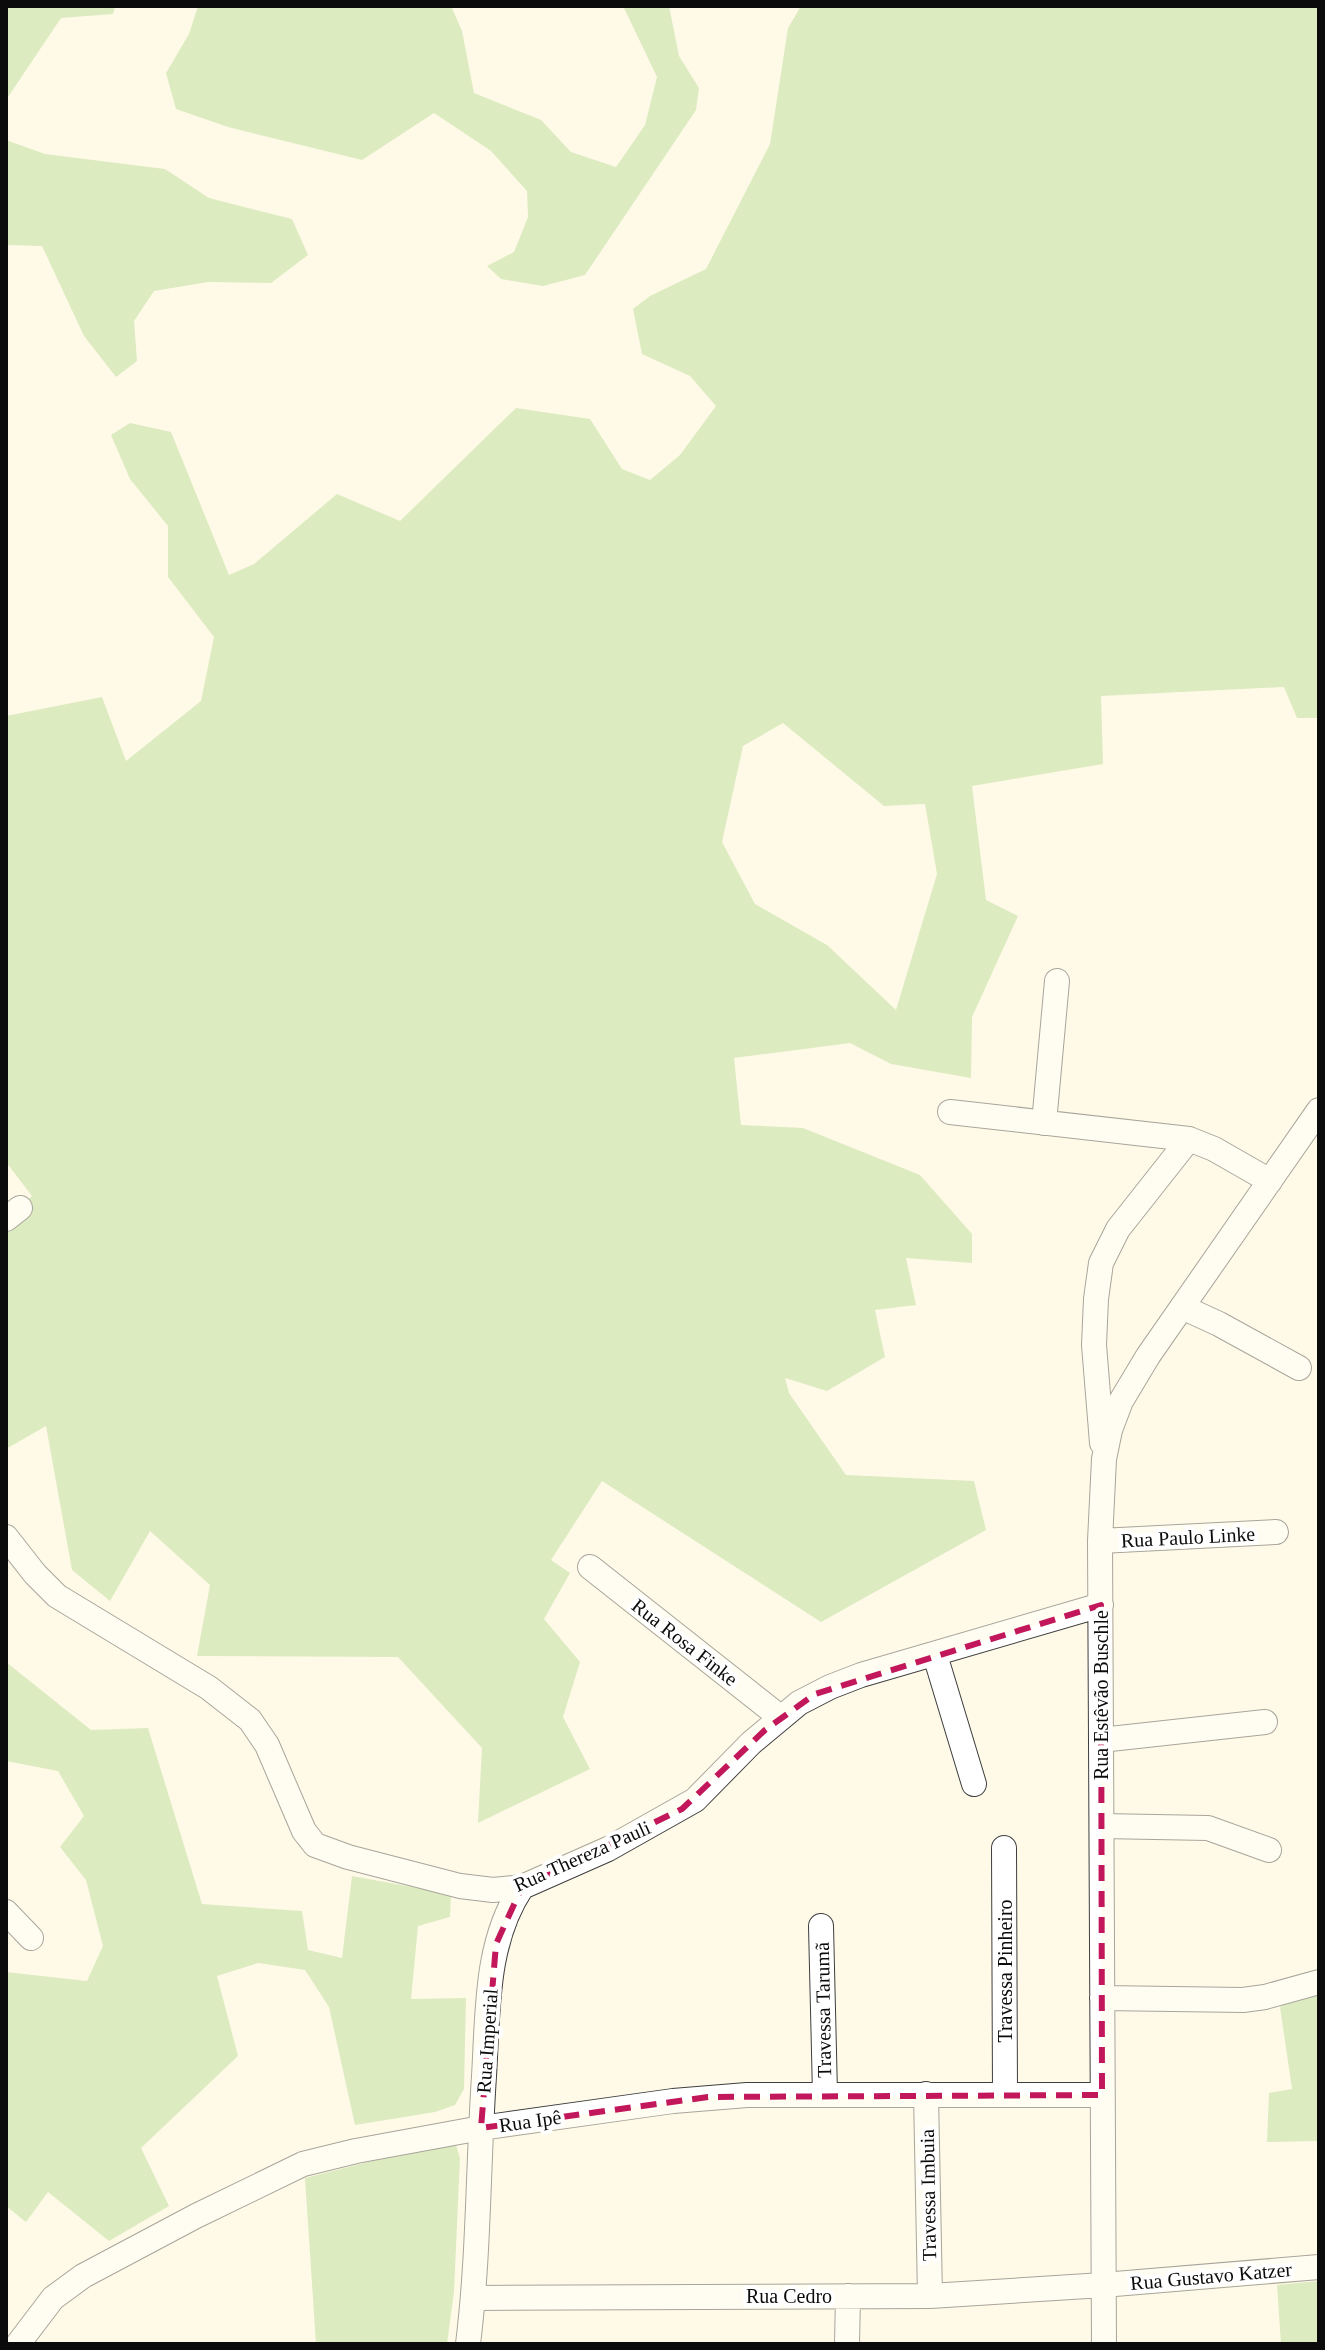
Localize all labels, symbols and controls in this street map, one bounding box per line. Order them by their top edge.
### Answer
street label: Rua Paulo Linke [1120,1522,1256,1552]
street label: Rua Rosa Finke [628,1594,742,1690]
street label: Rua Estêvão Buschle [1090,1610,1112,1780]
street label: Rua Thereza Pauli [510,1816,654,1896]
street label: Travessa Pinheiro [994,1899,1016,2043]
street label: Travessa Tarumã [811,1942,835,2078]
street label: Rua Imperial [472,1987,503,2094]
street label: Rua Ipê [497,2106,563,2137]
street label: Travessa Imbuia [916,2129,940,2261]
street label: Rua Gustavo Katzer [1129,2258,1293,2294]
street label: Rua Cedro [746,2285,832,2307]

